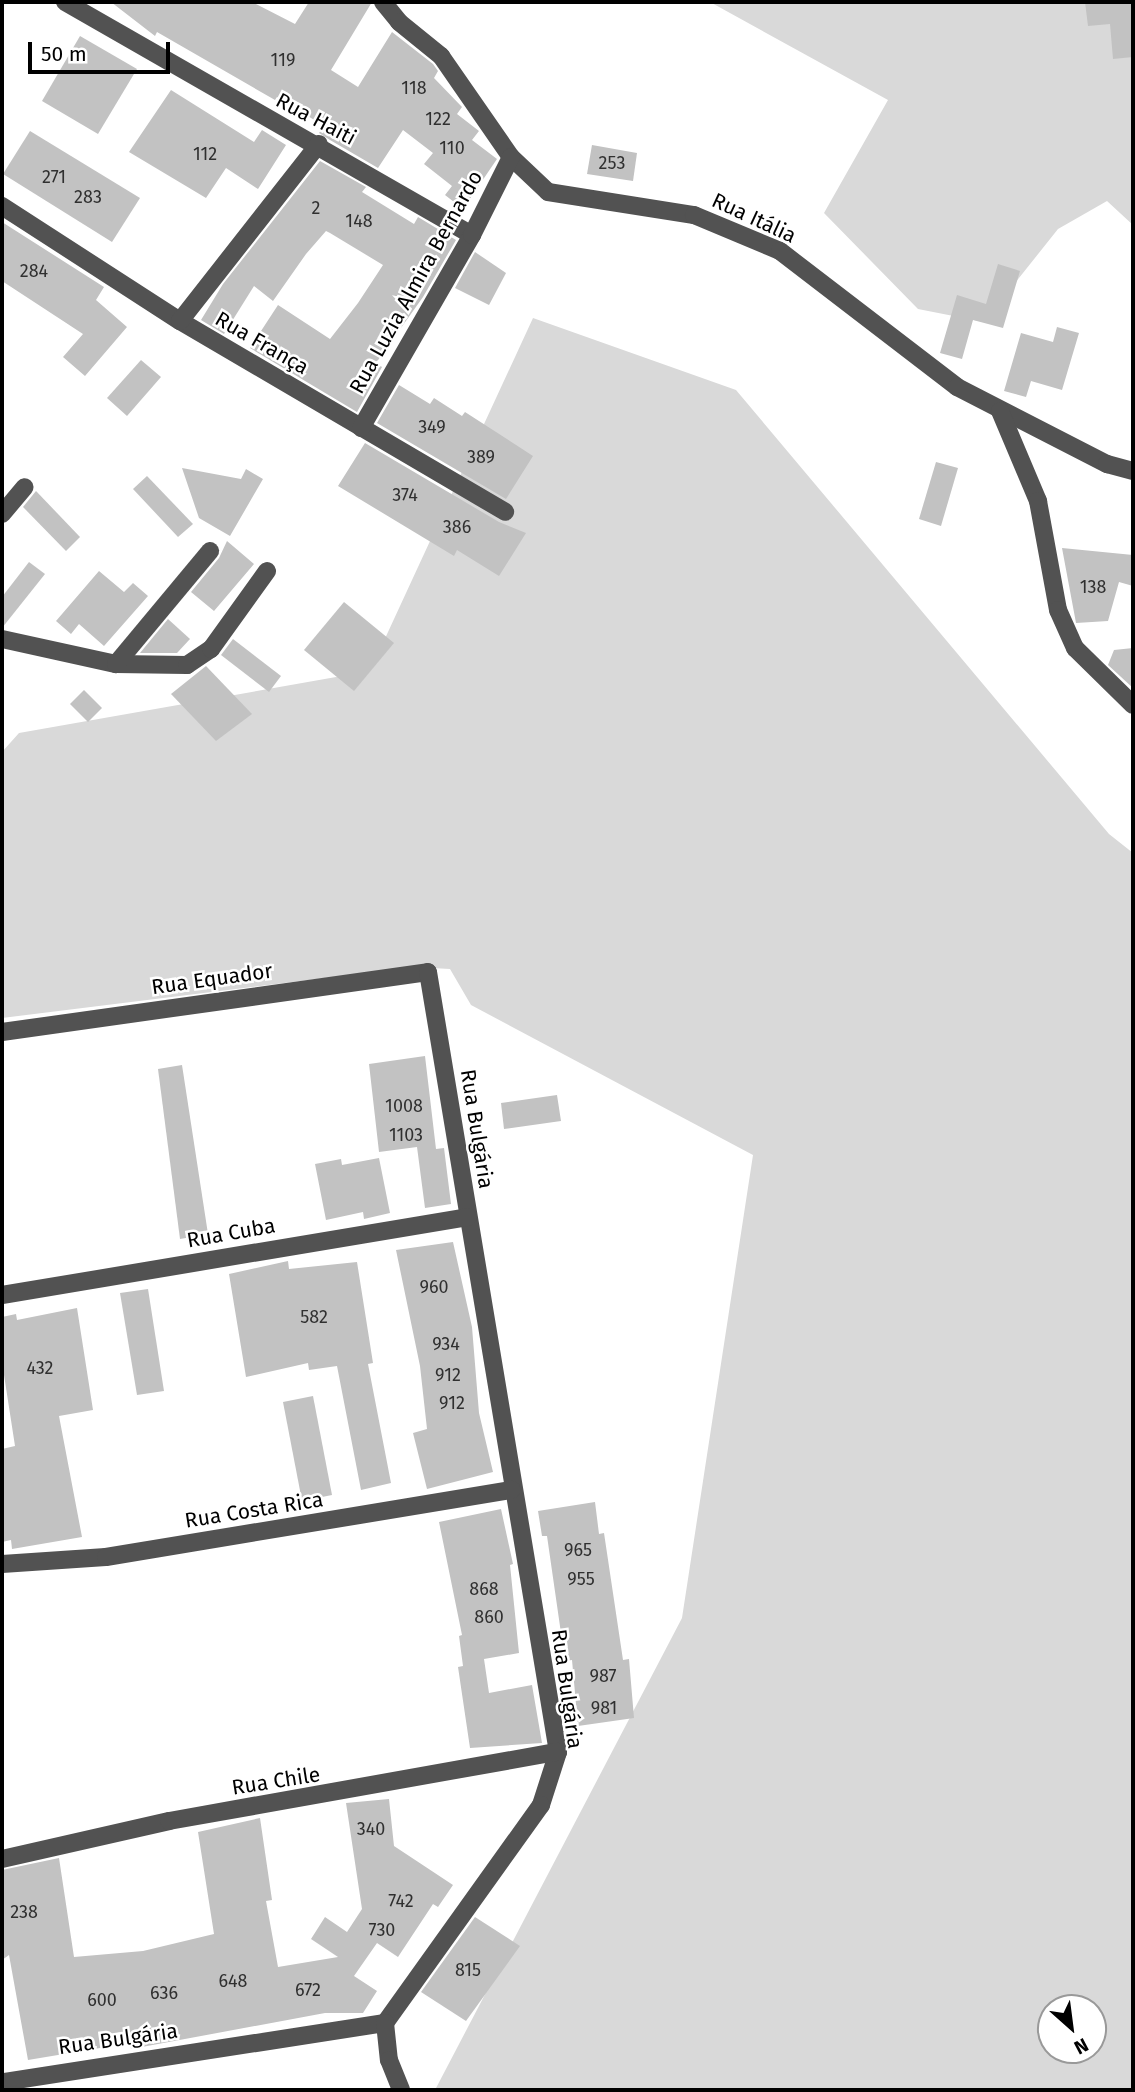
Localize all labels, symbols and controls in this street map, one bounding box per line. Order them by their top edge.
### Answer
scale bar [32,28,173,72]
text: 50 m [41,41,87,67]
house number: 119 [271,49,295,71]
house number: 118 [401,77,427,99]
street label: Rua Haiti [272,87,360,151]
house number: 122 [425,108,451,130]
house number: 110 [439,137,465,159]
house number: 112 [193,143,217,165]
house number: 253 [599,152,625,174]
house number: 271 [42,166,66,188]
street label: Rua Luzia Almira Bernardo [344,166,488,398]
house number: 283 [74,186,102,208]
street label: Rua Itália [708,188,800,248]
house number: 2 [312,197,320,219]
house number: 148 [345,210,373,232]
house number: 284 [20,260,48,282]
street label: Rua França [211,306,313,380]
house number: 349 [418,416,446,438]
house number: 389 [467,446,495,468]
house number: 374 [392,484,418,506]
house number: 386 [443,516,471,538]
house number: 138 [1080,576,1106,598]
street label: Rua Equador [150,958,274,1000]
street label: Rua Bulgária [455,1068,499,1190]
house number: 1008 [385,1095,423,1117]
house number: 1103 [389,1124,423,1146]
street label: Rua Cuba [185,1213,277,1253]
house number: 960 [419,1276,449,1298]
house number: 582 [300,1306,328,1328]
house number: 934 [432,1333,460,1355]
house number: 432 [27,1357,53,1379]
house number: 912 [435,1364,461,1386]
house number: 912 [439,1392,465,1414]
street label: Rua Costa Rica [183,1487,325,1533]
house number: 965 [564,1539,592,1561]
house number: 955 [567,1568,595,1590]
house number: 868 [469,1578,499,1600]
house number: 860 [474,1606,504,1628]
street label: Rua Bulgária [546,1628,588,1750]
house number: 987 [589,1665,617,1687]
house number: 981 [591,1697,617,1719]
street label: Rua Chile [230,1762,322,1800]
house number: 340 [357,1818,385,1840]
house number: 742 [388,1890,414,1912]
house number: 238 [10,1901,38,1923]
house number: 730 [369,1919,395,1941]
house number: 815 [455,1959,481,1981]
house number: 648 [218,1970,248,1992]
house number: 672 [295,1979,321,2001]
house number: 636 [150,1982,178,2004]
house number: 600 [87,1989,117,2011]
north arrow [1037,1994,1107,2064]
street label: Rua Bulgária [57,2018,179,2060]
text: N [1070,2033,1092,2059]

